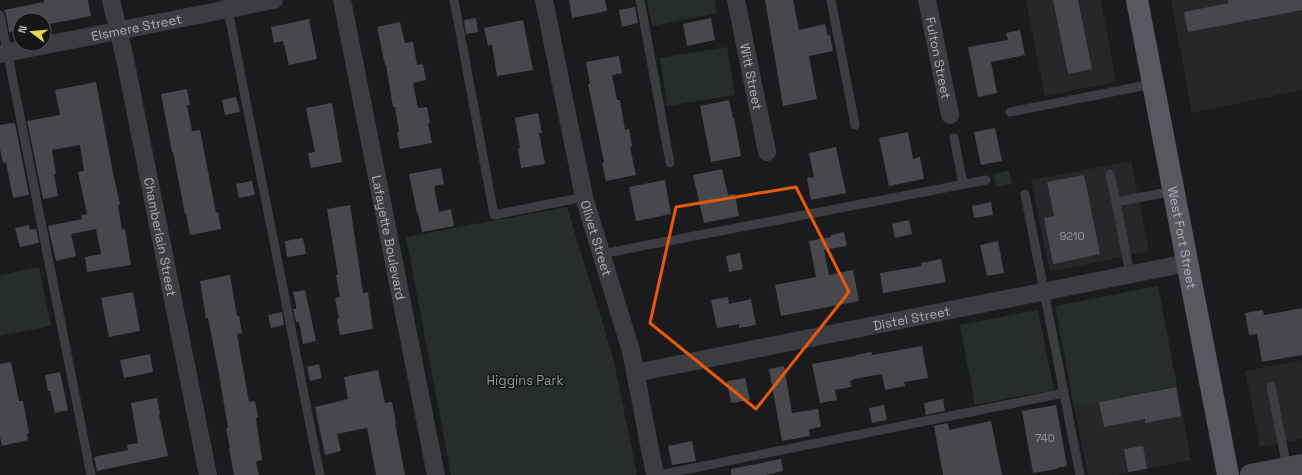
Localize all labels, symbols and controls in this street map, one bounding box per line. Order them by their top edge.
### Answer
street label: Elsmere Street [90,10,183,44]
north arrow [12,12,52,52]
street label: Fulton Street [922,15,955,100]
text: N [15,24,30,35]
street label: Witt Street [736,41,767,111]
street label: Lafayette Boulevard [368,174,410,301]
street label: Chamberlain Street [140,176,181,298]
street label: West Fort Street [1164,185,1201,290]
street label: Olivet Street [577,198,616,278]
house number: 9210 [1059,229,1085,243]
street label: Distel Street [872,302,952,334]
park label: Higgins Park [487,372,563,389]
house number: 740 [1035,431,1055,445]

